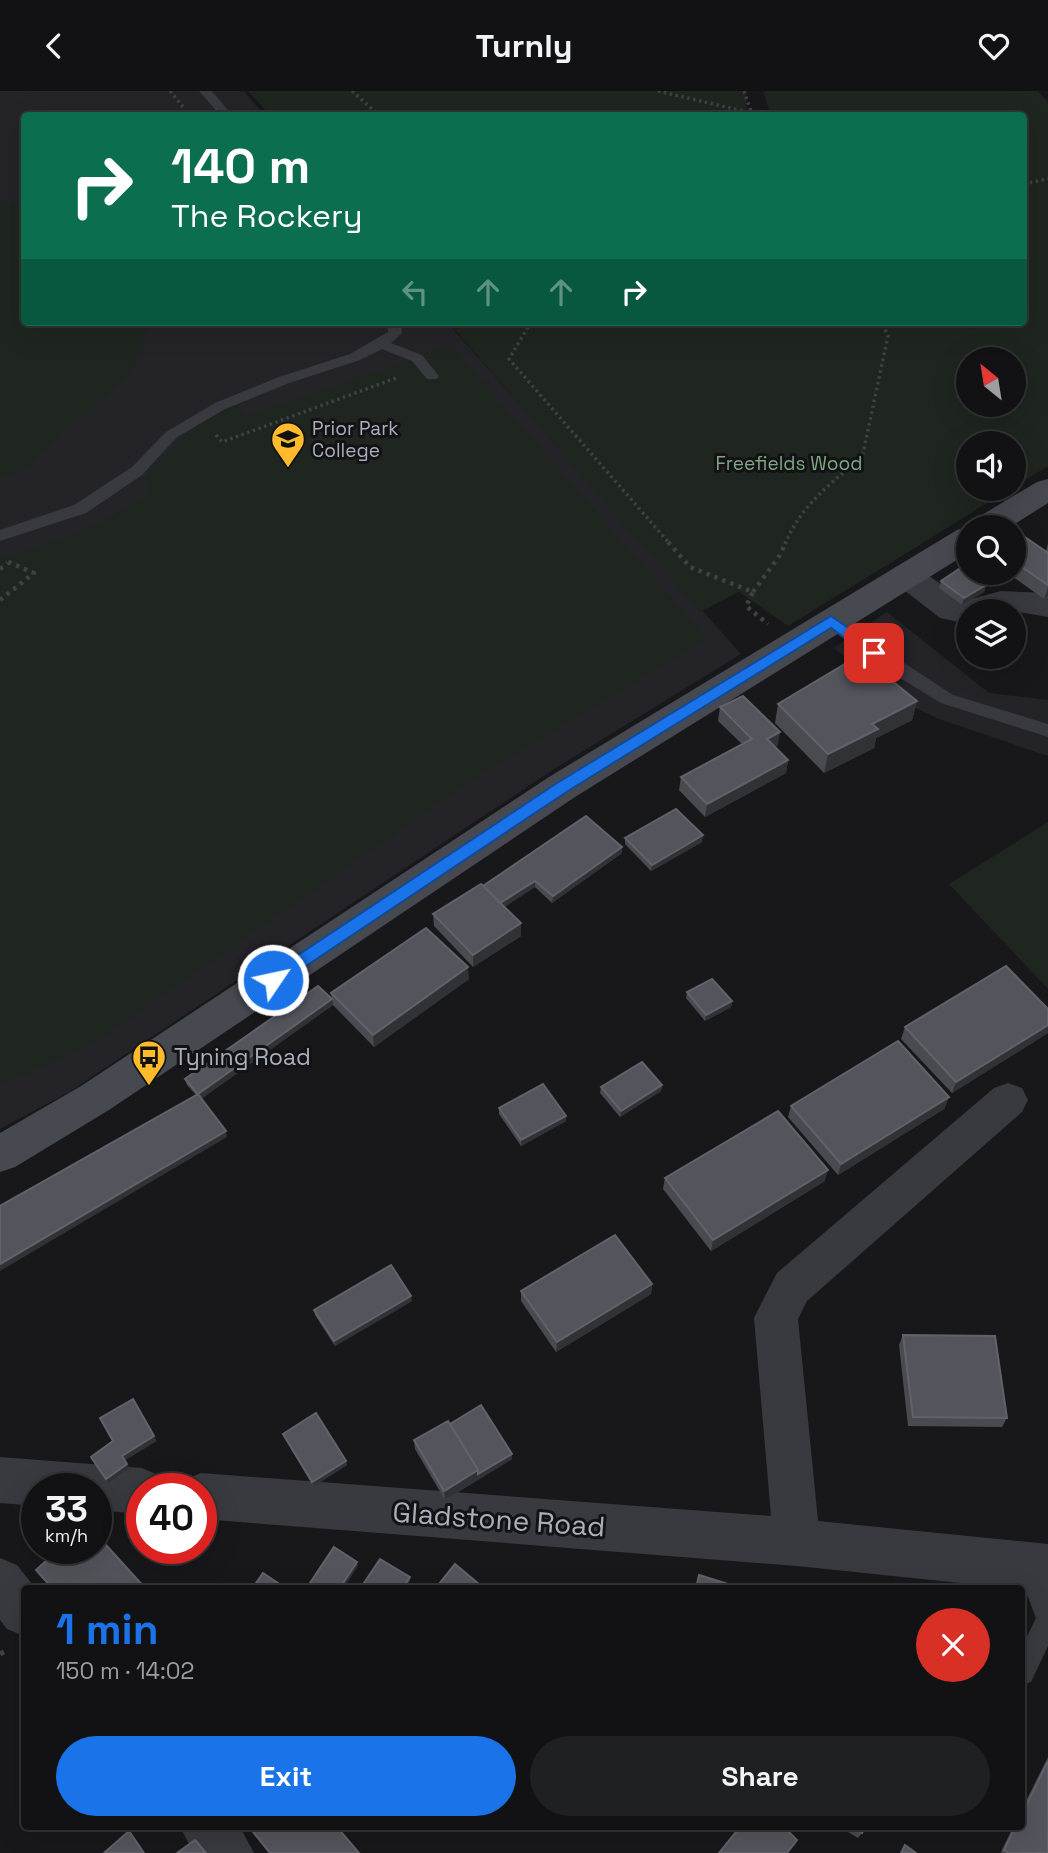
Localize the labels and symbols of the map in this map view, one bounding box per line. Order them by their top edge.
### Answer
north arrow [956,347,1026,417]
place label: Prior Park College [312,416,399,463]
school or university icon: Prior Park College [269,420,307,469]
park label: Freefields Wood [716,451,862,476]
pin [844,623,904,683]
position arrow [236,943,310,1017]
bus stop icon: Tyning Road [130,1038,168,1087]
place label: Tyning Road [174,1042,311,1072]
speed limit sign: 40 [126,1473,217,1564]
street label: Gladstone Road [392,1494,606,1544]

